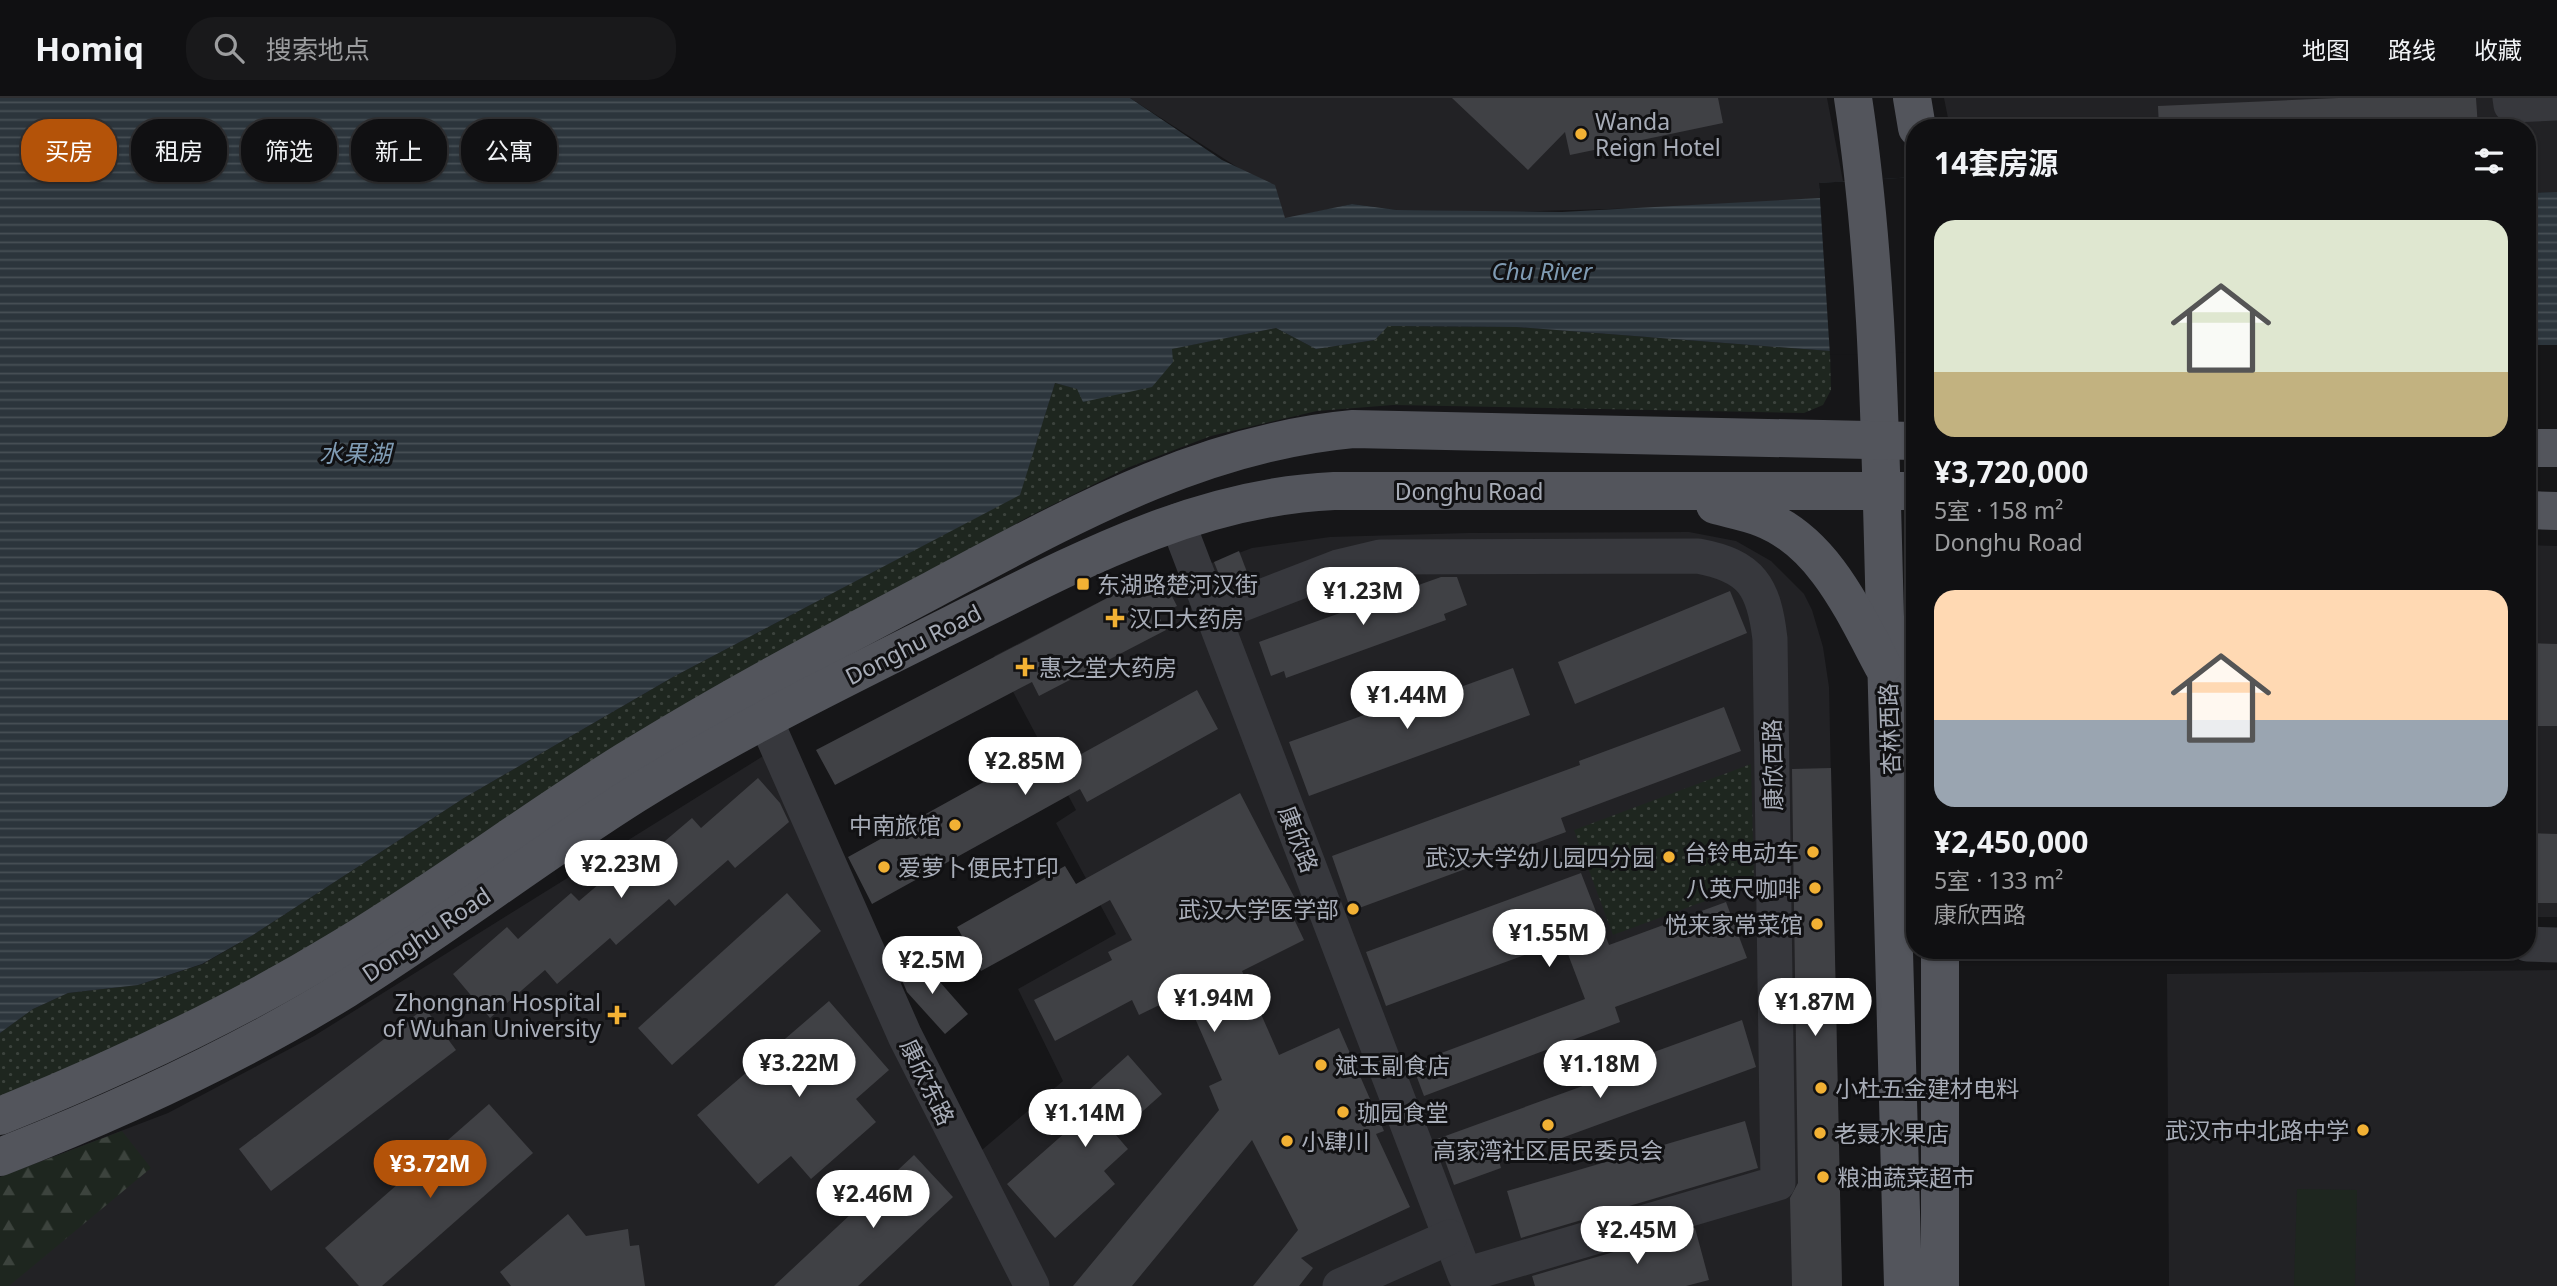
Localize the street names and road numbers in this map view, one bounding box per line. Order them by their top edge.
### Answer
street label: Donghu Road [1395,475,1543,507]
street label: Donghu Road [839,596,987,692]
street label: 杏林西路 [1871,682,1907,776]
street label: 康欣西路 [1755,719,1789,811]
street label: 康欣路 [1272,801,1326,877]
street label: Donghu Road [355,879,497,989]
street label: 康欣东路 [893,1034,963,1130]

